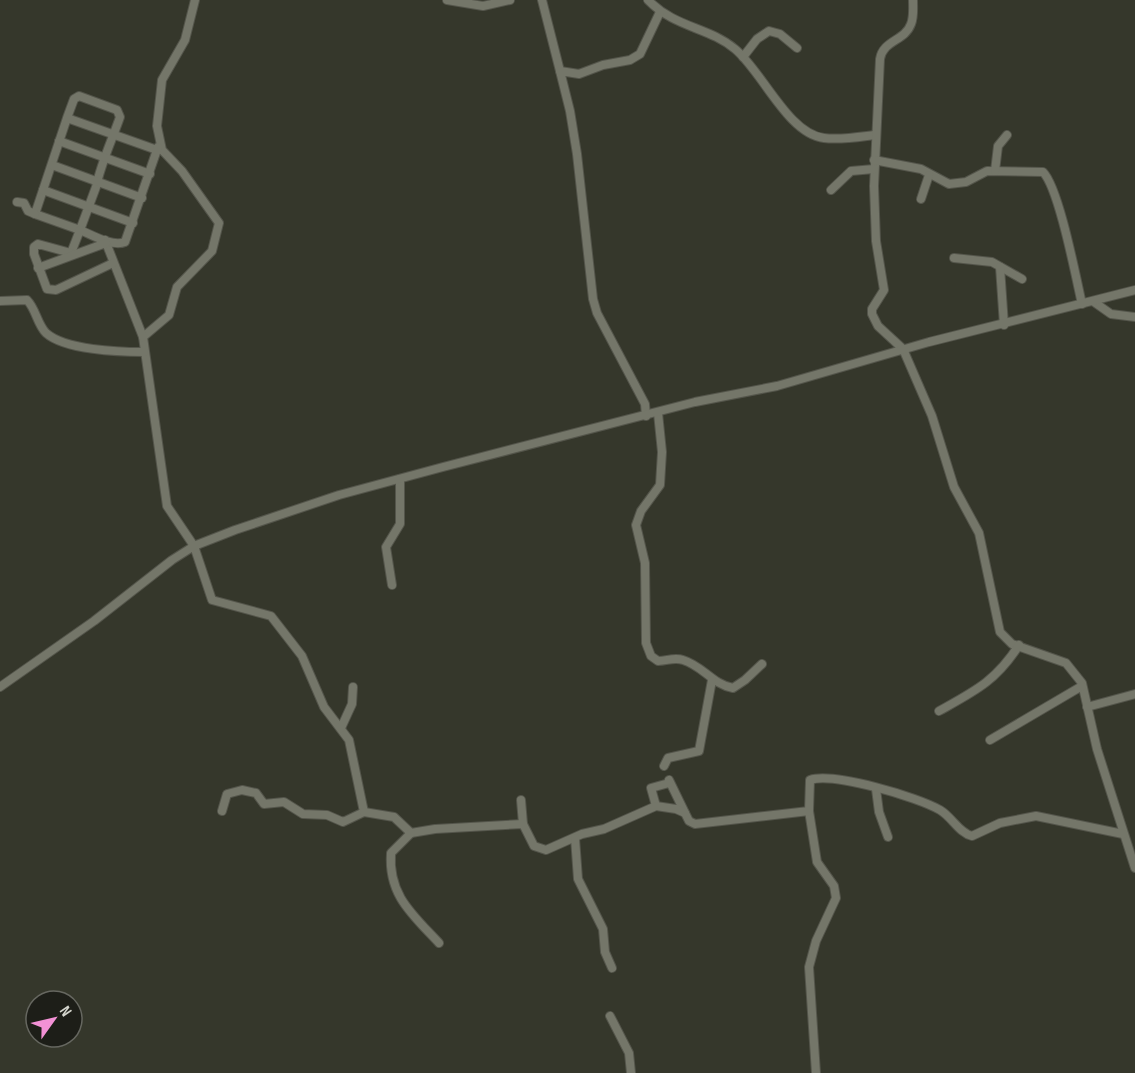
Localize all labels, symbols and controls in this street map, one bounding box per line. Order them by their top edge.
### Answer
north arrow [24,989,84,1049]
text: N [55,1003,75,1020]

